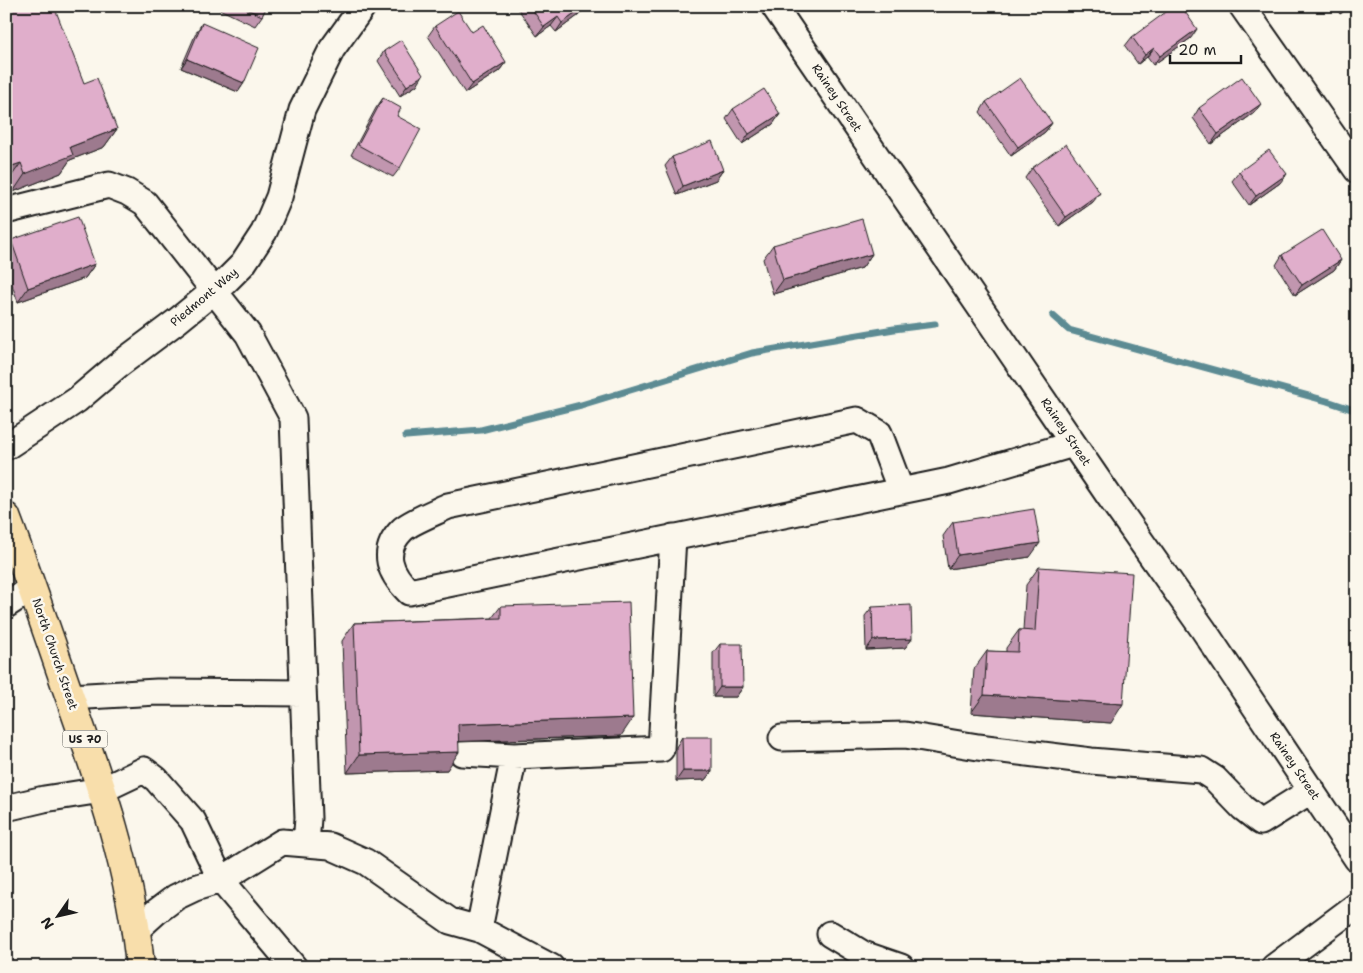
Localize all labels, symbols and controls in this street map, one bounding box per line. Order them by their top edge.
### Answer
scale bar [1170,32,1242,64]
text: 20 m [1178,40,1217,60]
street label: Rainey Street [808,61,866,135]
street label: Piedmont Way [167,264,241,330]
street label: Rainey Street [1037,395,1095,469]
street label: North Church Street [28,596,82,712]
street label: Rainey Street [1266,729,1324,803]
road number: US 70 [62,731,108,748]
north arrow [32,890,82,940]
text: N [37,914,58,933]

